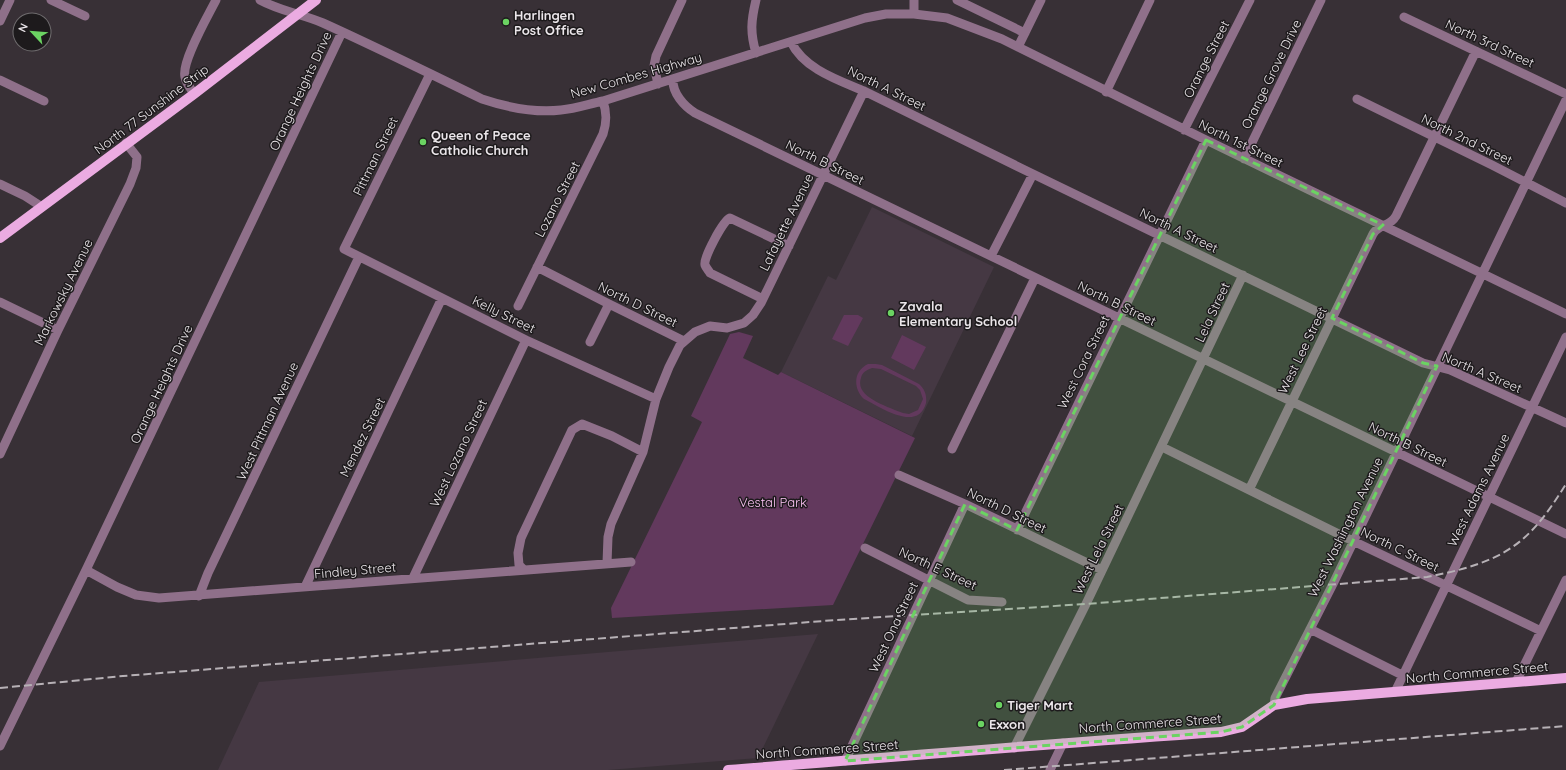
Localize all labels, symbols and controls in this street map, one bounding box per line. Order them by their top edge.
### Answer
place label: Harlingen Post Office [514,7,584,38]
north arrow [12,12,52,52]
street label: North 3rd Street [1443,15,1537,71]
marker: Harlingen Post Office [501,17,511,27]
street label: Orange Grove Drive [1238,17,1304,131]
street label: Orange Street [1180,18,1232,100]
text: N [15,21,31,34]
street label: Orange Heights Drive [265,29,335,153]
street label: New Combes Highway [568,49,704,101]
street label: North 77 Sunshine Strip [91,61,211,157]
street label: North A Street [845,62,929,114]
street label: North 2nd Street [1419,110,1515,168]
street label: Pittman Street [349,114,401,198]
street label: North 1st Street [1196,116,1286,170]
place label: Queen of Peace Catholic Church [431,127,531,158]
street label: North B Street [783,136,867,188]
marker: Queen of Peace Catholic Church [418,137,428,147]
street label: Lozano Street [531,158,583,240]
street label: Lafayette Avenue [756,171,816,273]
street label: North A Street [1137,204,1221,256]
street label: Markowsky Avenue [30,236,96,348]
street label: North B Street [1075,277,1159,329]
street label: North D Street [596,278,680,330]
street label: Lela Street [1191,280,1233,344]
street label: Kelly Street [470,292,538,336]
place label: Zavala Elementary School [899,298,1017,329]
street label: West Lee Street [1274,304,1330,396]
marker: Zavala Elementary School [886,308,896,318]
street label: West Cora Street [1053,313,1113,411]
street label: Orange Heights Drive [126,322,196,446]
street label: North A Street [1440,348,1524,396]
street label: West Pittman Avenue [233,359,301,483]
street label: Mendez Street [336,395,388,479]
street label: West Lozano Street [426,397,490,509]
street label: North B Street [1366,418,1450,470]
street label: West Adams Avenue [1444,431,1512,549]
street label: West Washington Avenue [1304,454,1386,600]
street label: North D Street [965,484,1049,536]
park label: Vestal Park [739,494,807,510]
street label: West Lela Street [1069,501,1127,597]
street label: North C Street [1358,523,1442,575]
street label: North E Street [896,543,980,593]
street label: Findley Street [313,558,397,582]
street label: West Ona Street [865,579,921,675]
street label: North Commerce Street [1405,658,1549,686]
place label: Tiger Mart [1007,697,1073,713]
marker: Tiger Mart [994,700,1004,710]
street label: North Commerce Street [1078,710,1222,736]
place label: Exxon [989,716,1025,732]
marker: Exxon [976,719,986,729]
street label: North Commerce Street [755,736,899,762]

